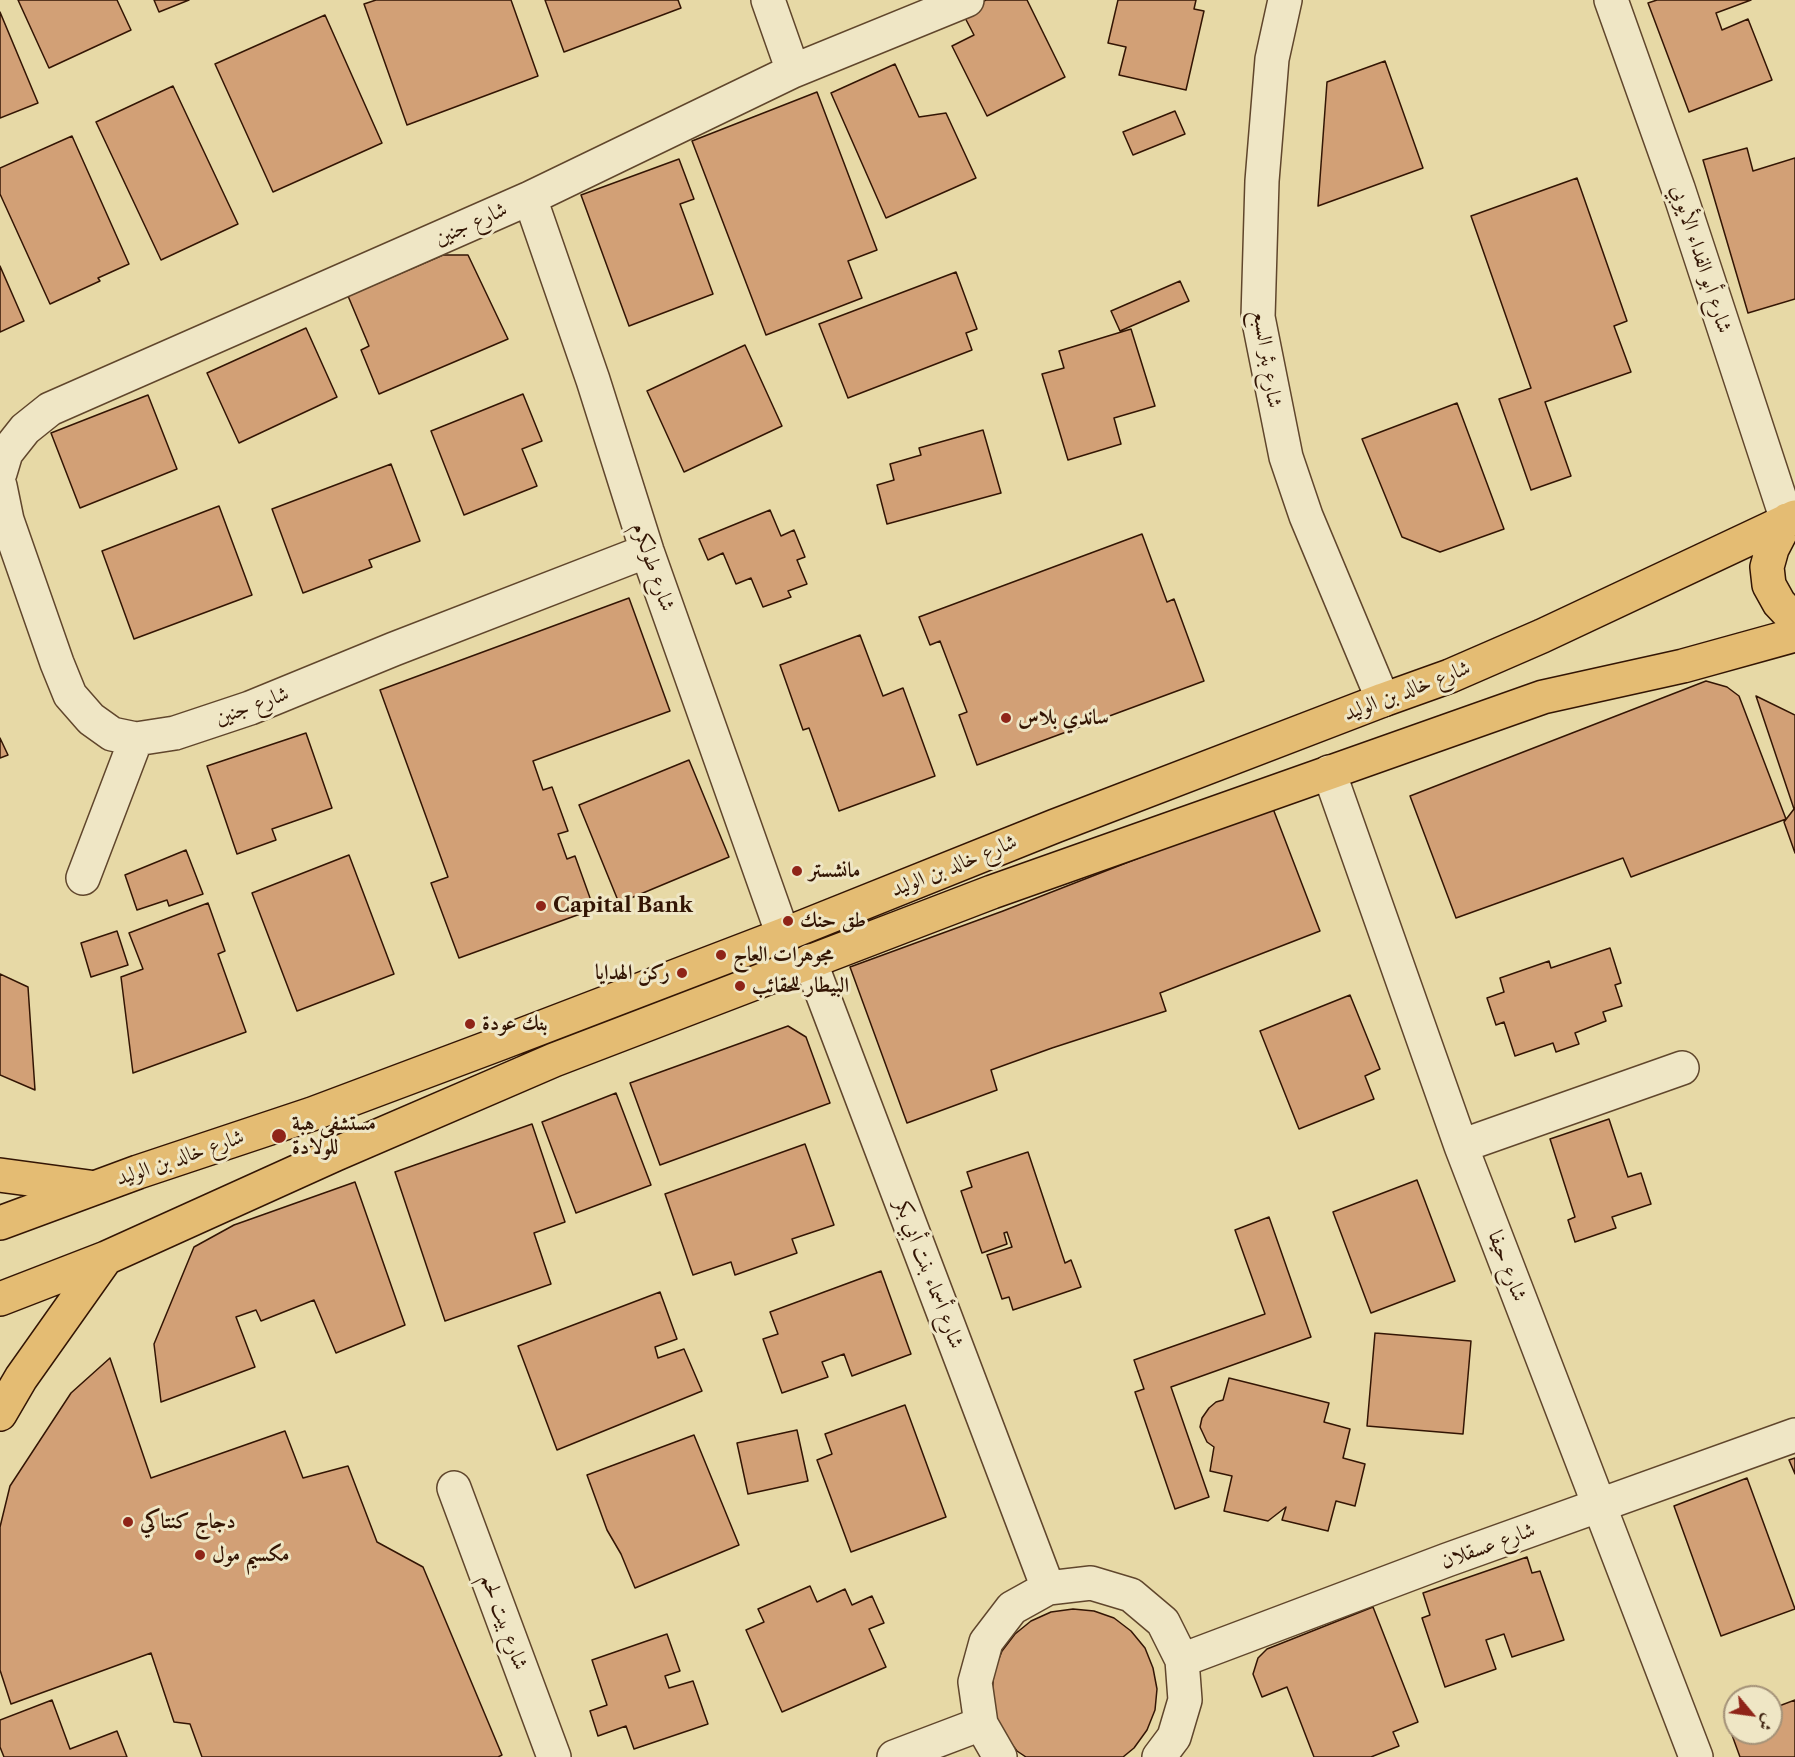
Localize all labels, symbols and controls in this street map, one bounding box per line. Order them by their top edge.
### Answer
street label: شارع أبو الفداء الأيوبي [1665,182,1737,336]
street label: شارع جنين [431,197,511,251]
street label: شارع بئر السبع [1247,308,1287,410]
street label: شارع طولكرم [626,519,680,615]
street label: شارع خالد بن الوليد [1340,655,1474,727]
street label: شارع جنين [212,681,292,731]
place label: ساندي بلاس [1018,705,1109,731]
marker: ساندي بلاس [999,711,1013,725]
street label: شارع خالد بن الوليد [887,829,1021,903]
place label: مانشستر [809,858,860,884]
marker: مانشستر [790,864,804,878]
place label: Capital Bank [553,893,693,919]
marker: Capital Bank [534,899,548,913]
place label: طق حنك [800,908,866,934]
marker: طق حنك [781,914,795,928]
place label: مجوهرات العاج [733,942,834,968]
marker: مجوهرات العاج [714,948,728,962]
place label: ركن الهدايا [595,960,670,986]
marker: ركن الهدايا [675,966,689,980]
place label: البيطار للحقائب [752,973,849,999]
marker: البيطار للحقائب [733,979,747,993]
place label: بنك عودة [482,1011,548,1037]
marker: بنك عودة [463,1017,477,1031]
place label: مستشفى هبة للولادة [292,1111,376,1161]
street label: شارع خالد بن الوليد [113,1124,247,1192]
marker: مستشفى هبة للولادة [270,1127,288,1145]
street label: شارع أسماء بنت أبي بكر [889,1196,969,1352]
street label: شارع حيفا [1482,1227,1532,1305]
place label: دجاج كنتاكي [140,1509,236,1535]
marker: دجاج كنتاكي [121,1515,135,1529]
street label: شارع عسقلان [1437,1517,1539,1575]
place label: مكسيم مول [212,1542,290,1568]
marker: مكسيم مول [193,1548,207,1562]
street label: شارع بيت لحم [475,1571,533,1673]
north arrow [1723,1685,1783,1745]
text: ش [1754,1711,1780,1735]

